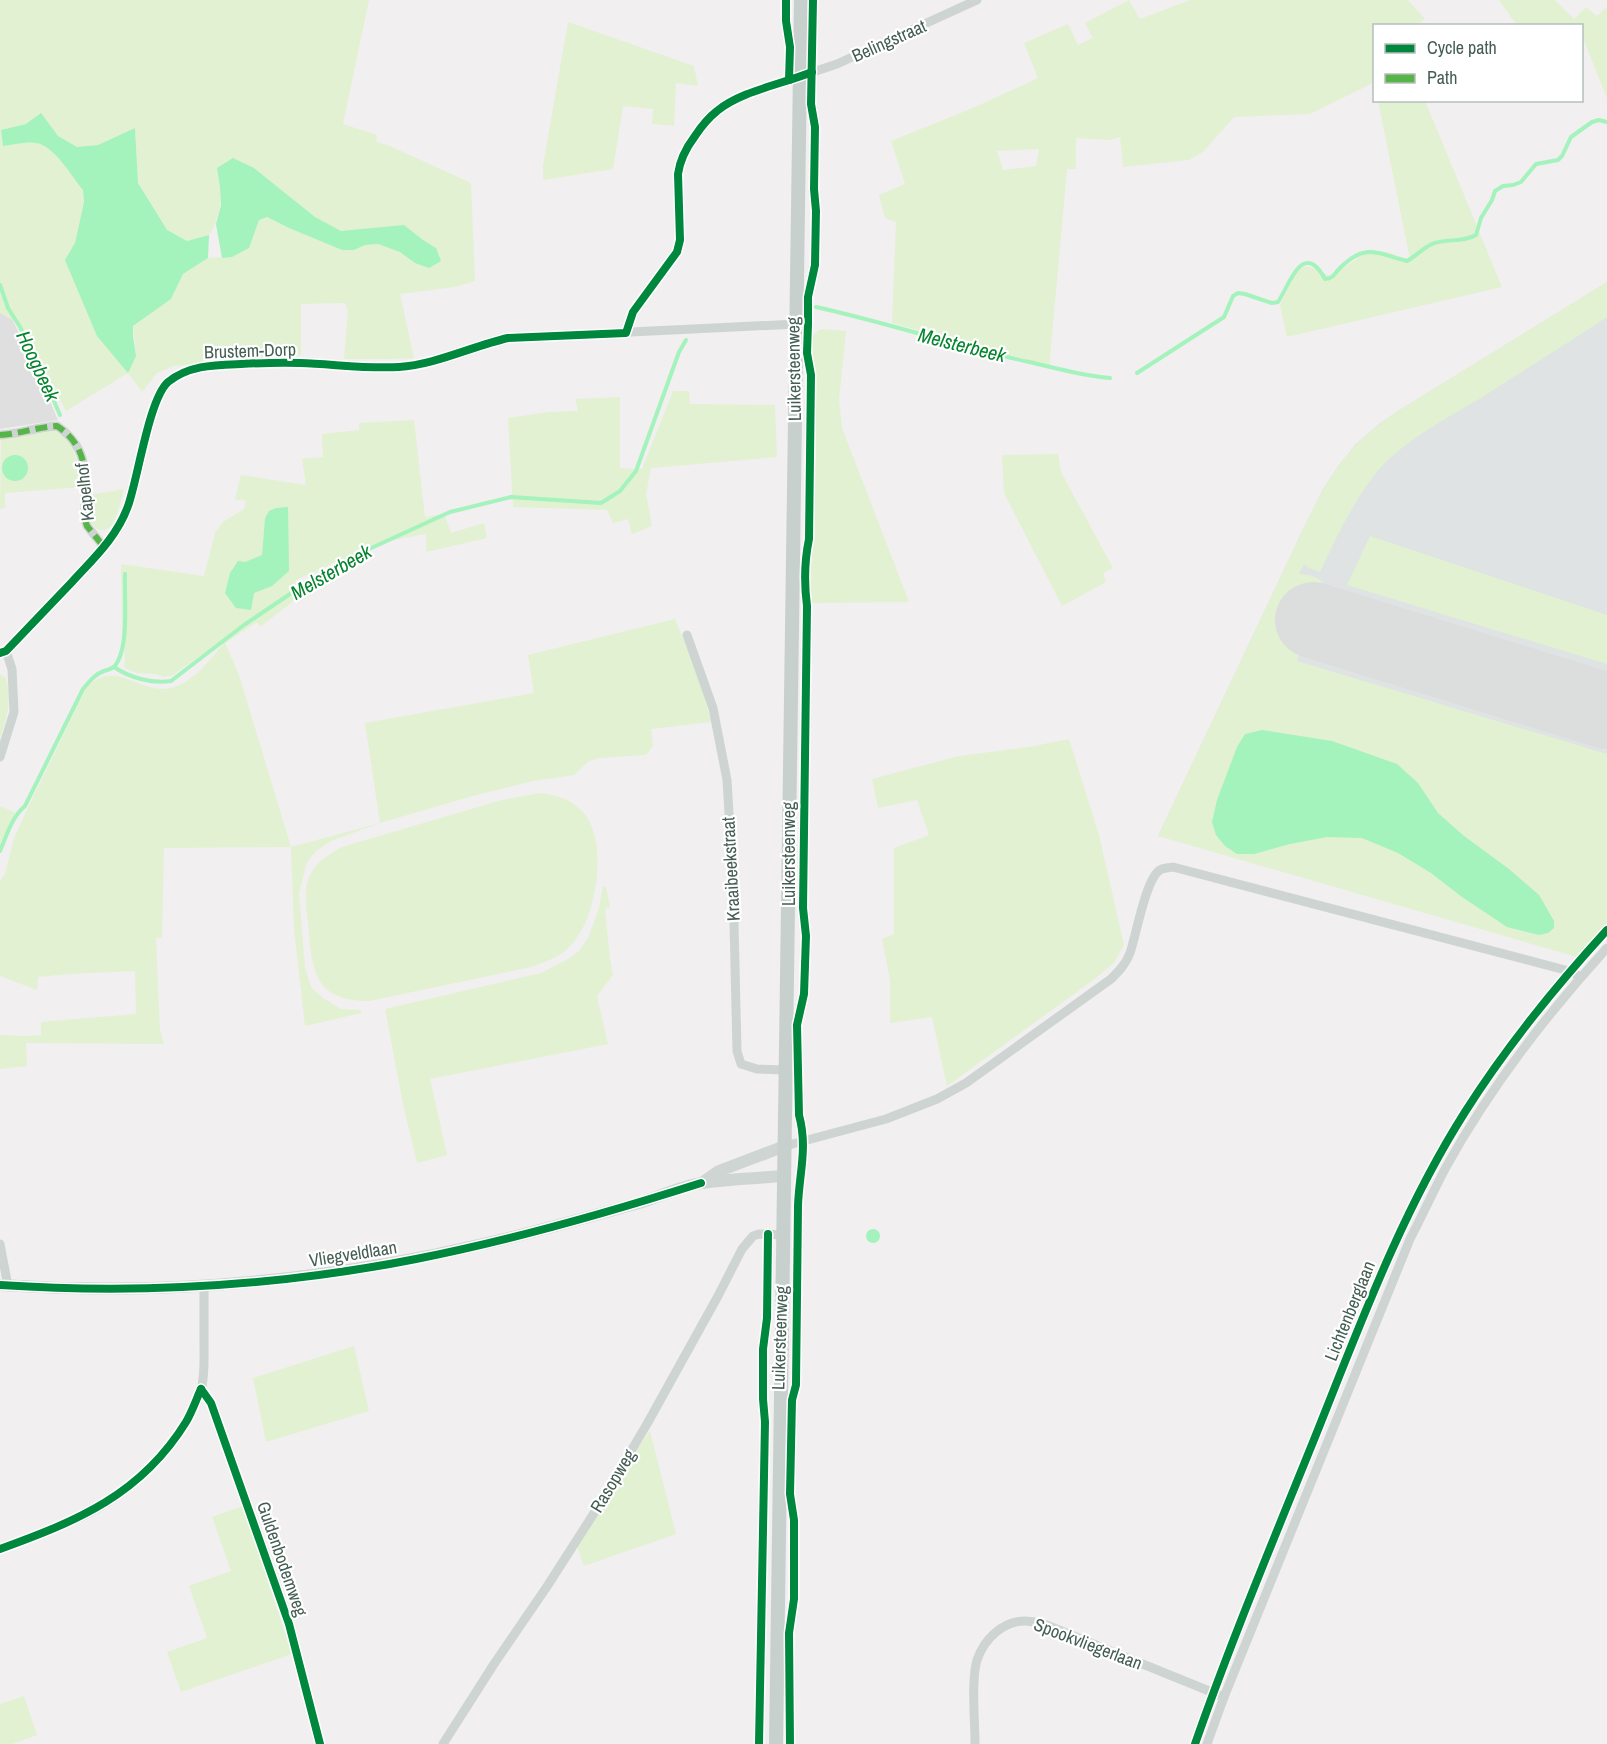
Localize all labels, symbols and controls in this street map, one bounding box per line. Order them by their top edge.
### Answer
street label: Belingstraat [848,13,930,68]
legend [1373,24,1583,102]
text: Cycle path [1427,35,1497,60]
text: Path [1427,65,1457,90]
street label: Luikersteenweg [780,316,807,421]
water label: Melsterbeek [916,321,1009,369]
water label: Hoogbeek [10,326,67,406]
street label: Brustem-Dorp [204,336,296,365]
street label: Kapelhof [69,461,100,522]
water label: Melsterbeek [285,537,377,606]
street label: Luikersteenweg [776,801,801,906]
street label: Kraaibeekstraat [715,816,746,922]
street label: Vliegveldlaan [307,1234,399,1273]
street label: Lichtenberglaan [1318,1257,1381,1365]
street label: Luikersteenweg [765,1285,794,1390]
street label: Rasopweg [584,1444,642,1517]
street label: Guldenbodemweg [251,1498,314,1620]
street label: Spookvliegerlaan [1030,1611,1146,1676]

